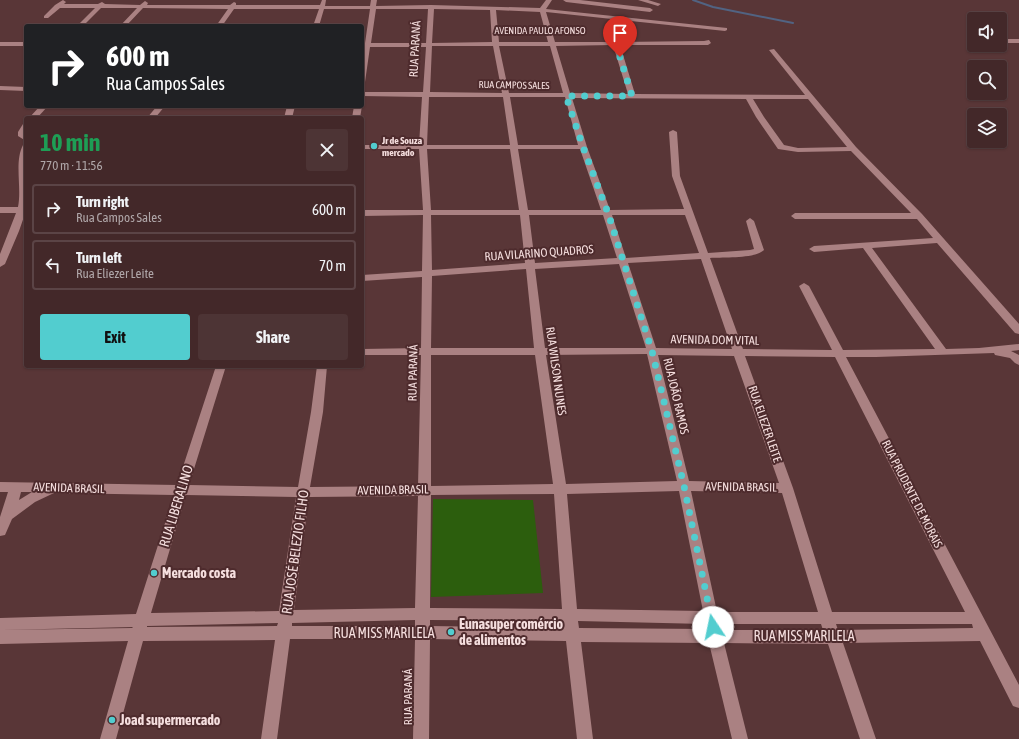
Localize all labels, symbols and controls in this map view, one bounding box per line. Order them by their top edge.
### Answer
map controls [967,12,1007,148]
button: sound [967,12,1007,52]
pin [603,16,637,57]
street label: RUA PARANÁ [407,20,423,78]
icon: arrive [609,22,631,44]
street label: AVENIDA PAULO AFONSO [494,25,586,36]
icon: right [40,40,92,92]
text: 600 m [106,40,169,72]
button: search [967,60,1007,100]
text: Rua Campos Sales [106,73,225,94]
street label: RUA CAMPOS SALES [478,79,550,91]
button: layers [967,108,1007,148]
text: 10 min [40,129,100,156]
button: close [306,129,348,171]
place label: Jr de Souza mercado [381,135,422,158]
marker: Jr de Souza mercado [369,141,379,151]
text: 770 m · 11:56 [40,158,103,173]
text: Turn right [76,193,129,210]
icon: right [42,198,64,220]
text: 600 m [312,201,346,218]
text: Rua Campos Sales [76,210,162,225]
street label: RUA VILARINO QUADROS [484,242,594,264]
text: Turn left [76,249,122,266]
icon: left [42,254,64,276]
text: 70 m [319,257,346,274]
text: Rua Eliezer Leite [76,266,154,281]
button: Exit [40,314,190,360]
button: Share [198,314,348,360]
street label: RUA WILSON NUNES [543,326,569,416]
street label: AVENIDA DOM VITAL [671,332,760,348]
street label: RUA PARANÁ [406,344,420,401]
street label: RUA JOÃO RAMOS [660,356,692,436]
street label: RUA ELIEZER LEITE [745,384,785,464]
street label: RUA PRUDENTE DE MORAIS [879,438,945,550]
street label: RUA LIBERALINO [156,463,196,549]
street label: AVENIDA BRASIL [705,479,777,495]
street label: AVENIDA BRASIL [33,480,105,496]
street label: AVENIDA BRASIL [357,482,429,498]
street label: RUA JOSÉ BELEZIO FILHO [278,489,312,615]
place label: Mercado costa [162,565,236,581]
marker: Mercado costa [149,568,159,578]
position arrow [692,606,734,648]
place label: Eunasuper comércio de alimentos [459,616,563,648]
street label: RUA MISS MARILELA [333,625,435,641]
marker: Eunasuper comércio de alimentos [446,627,456,637]
street label: RUA MISS MARILELA [753,628,855,644]
street label: RUA PARANÁ [401,669,415,725]
place label: Joad supermercado [119,712,221,728]
marker: Joad supermercado [107,715,117,725]

